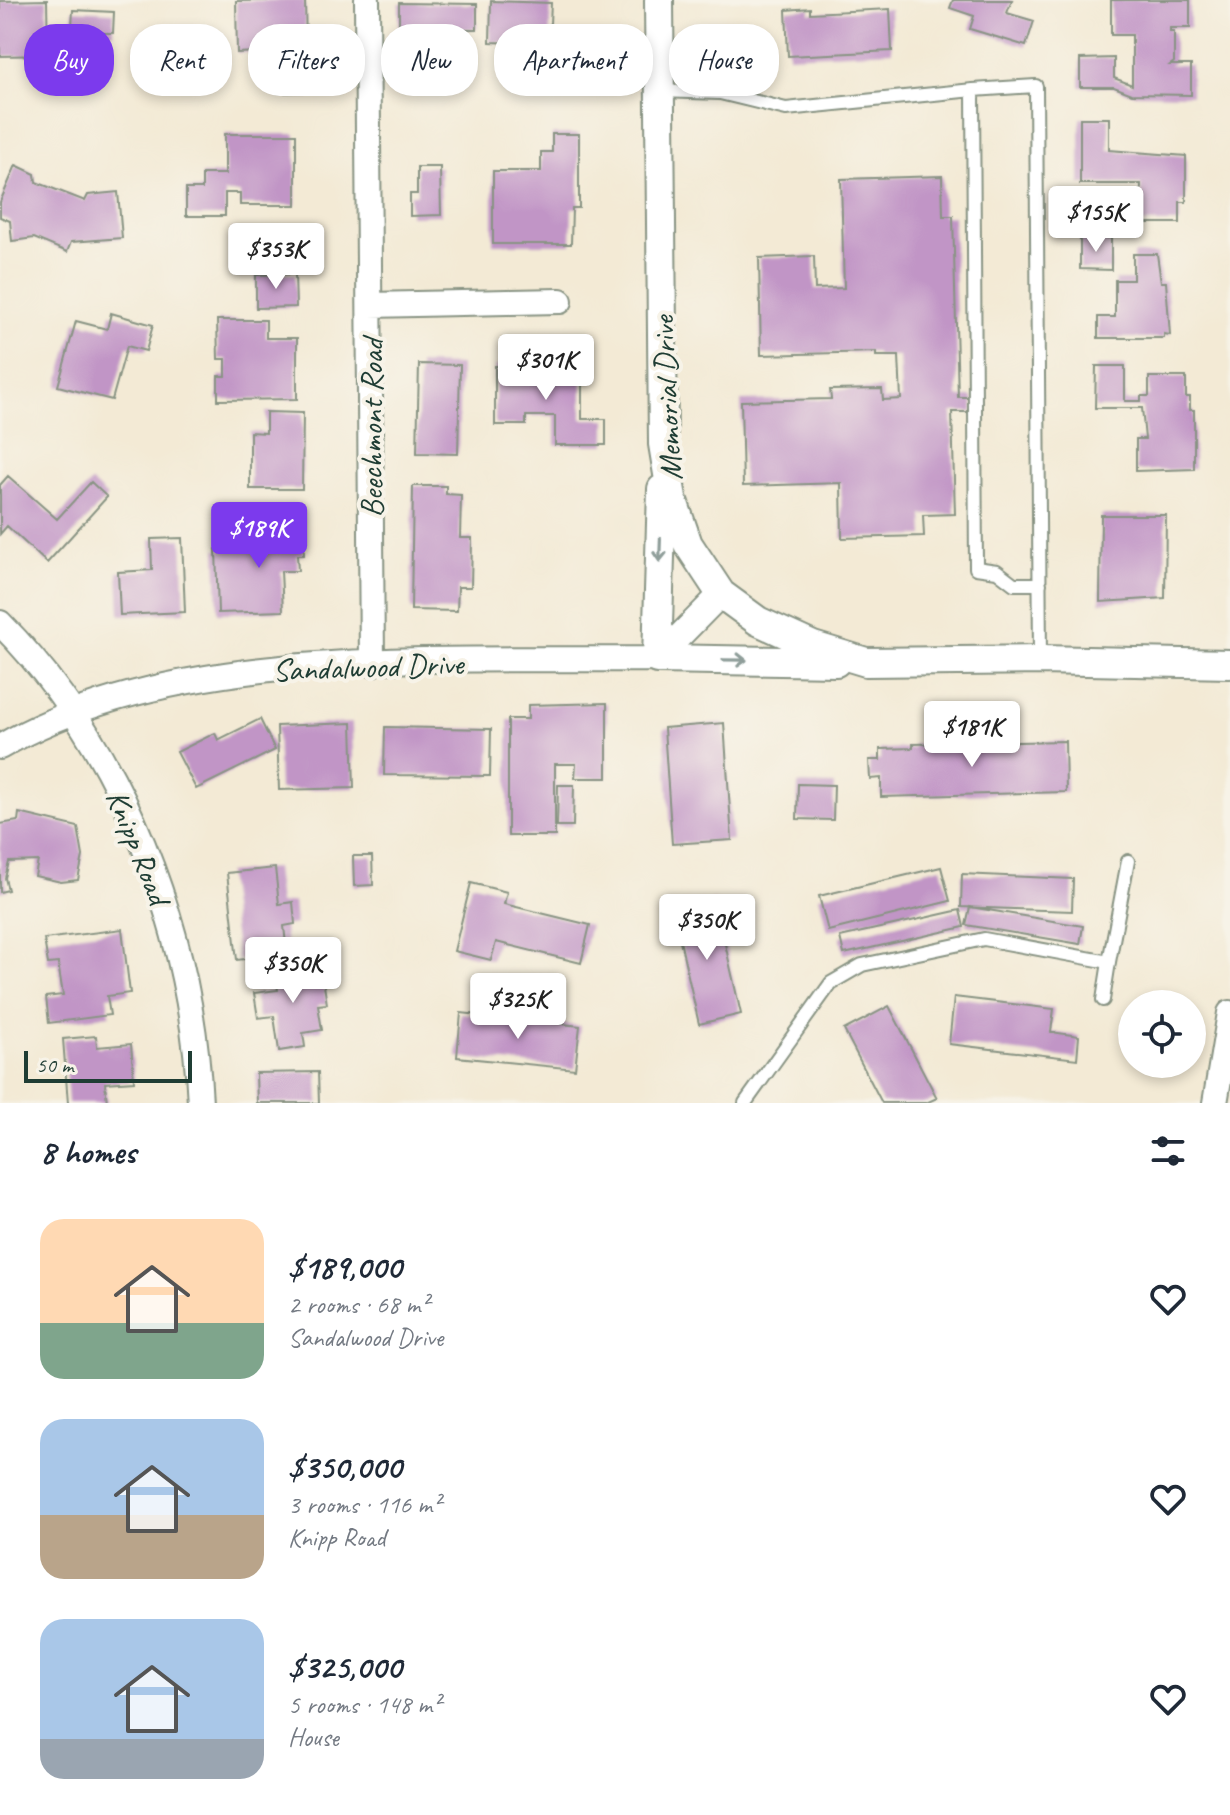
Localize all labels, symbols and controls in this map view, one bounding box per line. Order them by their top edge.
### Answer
chip: Buy [24,24,114,96]
chip: Rent [130,24,232,96]
chip: Filters [248,24,365,96]
chip: New [381,24,478,96]
chip: Apartment [494,24,653,96]
chip: House [669,24,779,96]
pin: $155K [1040,186,1152,254]
text: $155K [1066,195,1126,228]
pin: $353K [220,223,332,291]
text: $353K [246,232,306,265]
street label: Memorial Drive [642,312,692,481]
street label: Beechmont Road [351,334,392,517]
pin: $301K [490,334,602,402]
text: $301K [516,343,576,376]
pin: $189K [203,502,315,570]
text: $189K [229,511,289,544]
one-way arrow [652,536,667,563]
street label: Sandalwood Drive [272,643,467,691]
one-way arrow [721,653,748,668]
pin: $181K [916,701,1028,769]
text: $181K [942,710,1002,743]
street label: Knipp Road [97,784,181,914]
pin: $350K [651,894,763,962]
text: $350K [677,903,737,936]
pin: $350K [237,937,349,1005]
text: $350K [263,946,323,979]
pin: $325K [462,973,574,1041]
text: $325K [488,982,548,1015]
map controls [1118,990,1206,1078]
button: locate [1118,990,1206,1078]
scale bar [24,1047,192,1083]
text: 50 m [36,1051,73,1079]
icon: filters [1146,1129,1190,1173]
text: 8 homes [40,1130,136,1173]
text: $189,000 [288,1245,401,1288]
icon: home [104,1251,200,1347]
icon: heart [1146,1277,1190,1321]
text: 2 rooms · 68 m² [288,1288,429,1321]
text: Sandalwood Drive [288,1321,443,1354]
text: $350,000 [288,1445,401,1488]
icon: home [104,1451,200,1547]
icon: heart [1146,1477,1190,1521]
text: 3 rooms · 116 m² [288,1488,440,1521]
text: Knipp Road [288,1521,385,1554]
text: $325,000 [288,1645,401,1688]
icon: home [104,1651,200,1747]
icon: heart [1146,1677,1190,1721]
text: 5 rooms · 148 m² [288,1688,440,1721]
text: House [288,1721,339,1754]

